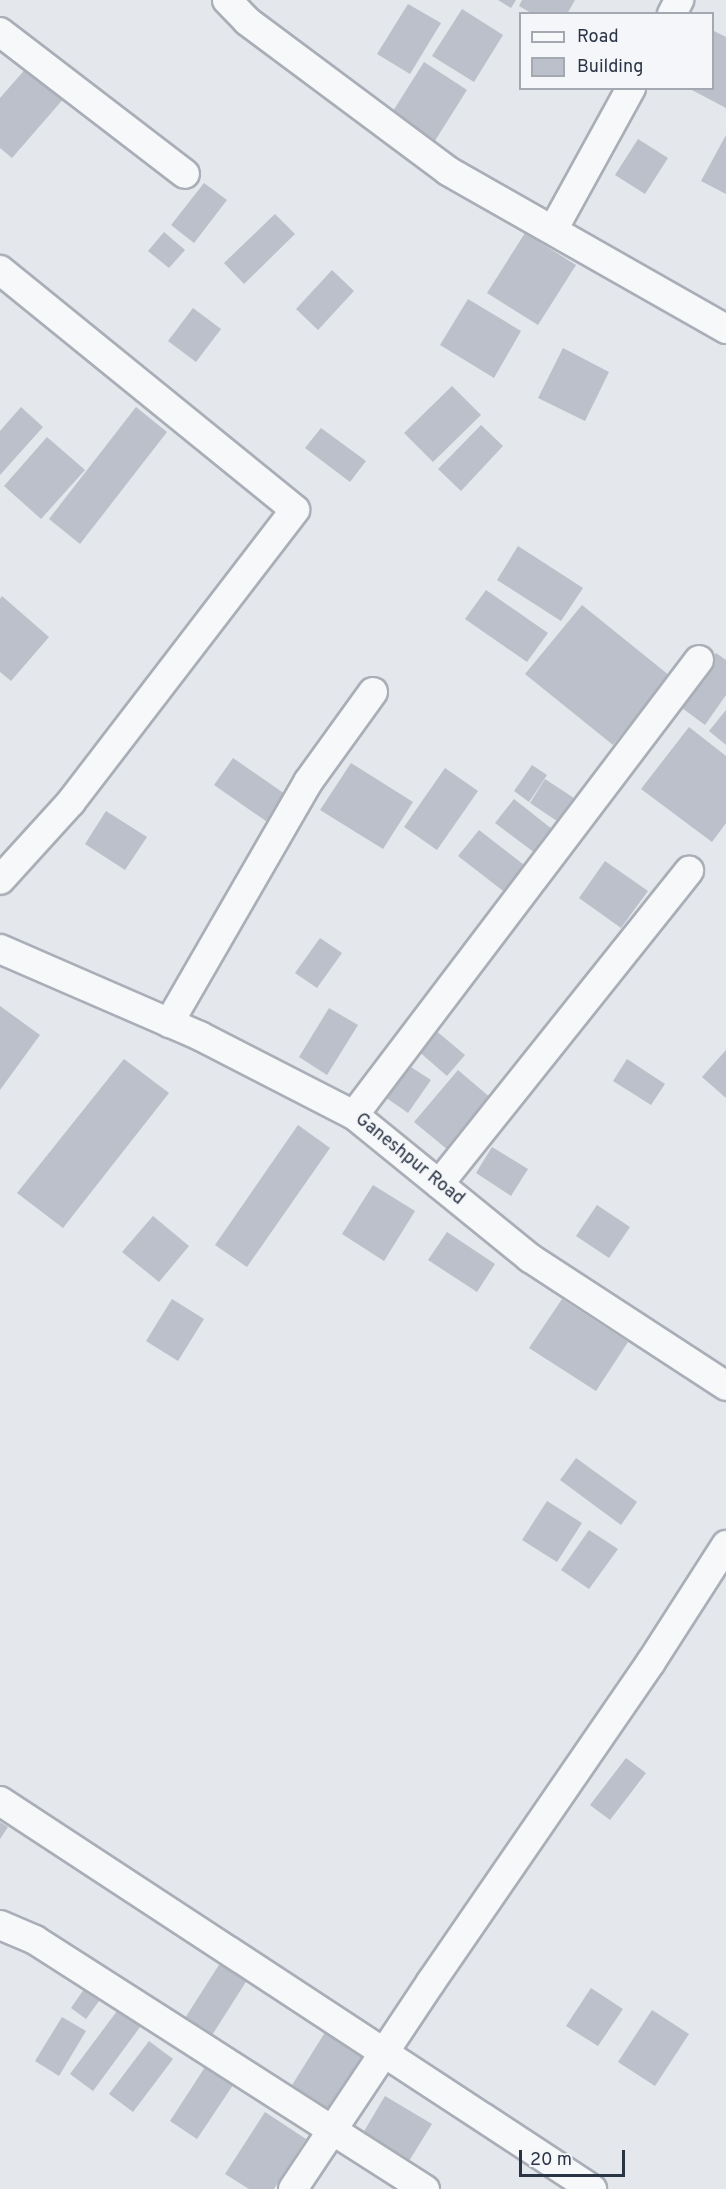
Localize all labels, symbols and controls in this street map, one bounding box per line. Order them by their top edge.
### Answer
legend [519,12,714,90]
text: Road [577,26,619,49]
text: Building [577,56,643,79]
street label: Ganeshpur Road [350,1109,468,1211]
scale bar [522,2138,628,2176]
text: 20 m [530,2149,572,2172]

